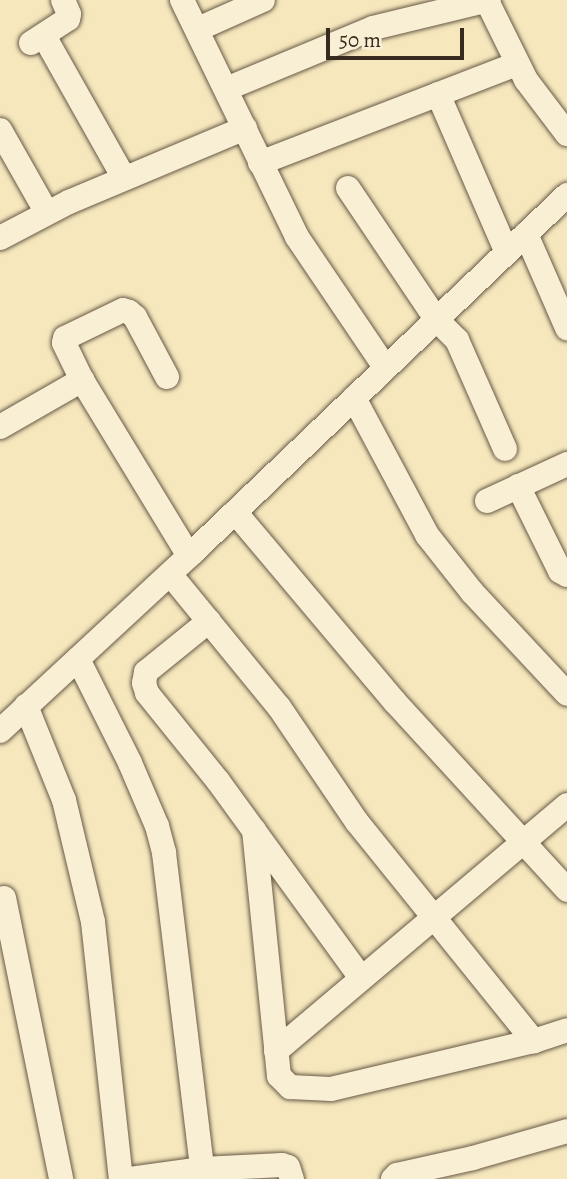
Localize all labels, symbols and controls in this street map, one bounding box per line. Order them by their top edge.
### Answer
scale bar [329,14,467,58]
text: 50 m [339,26,381,54]

